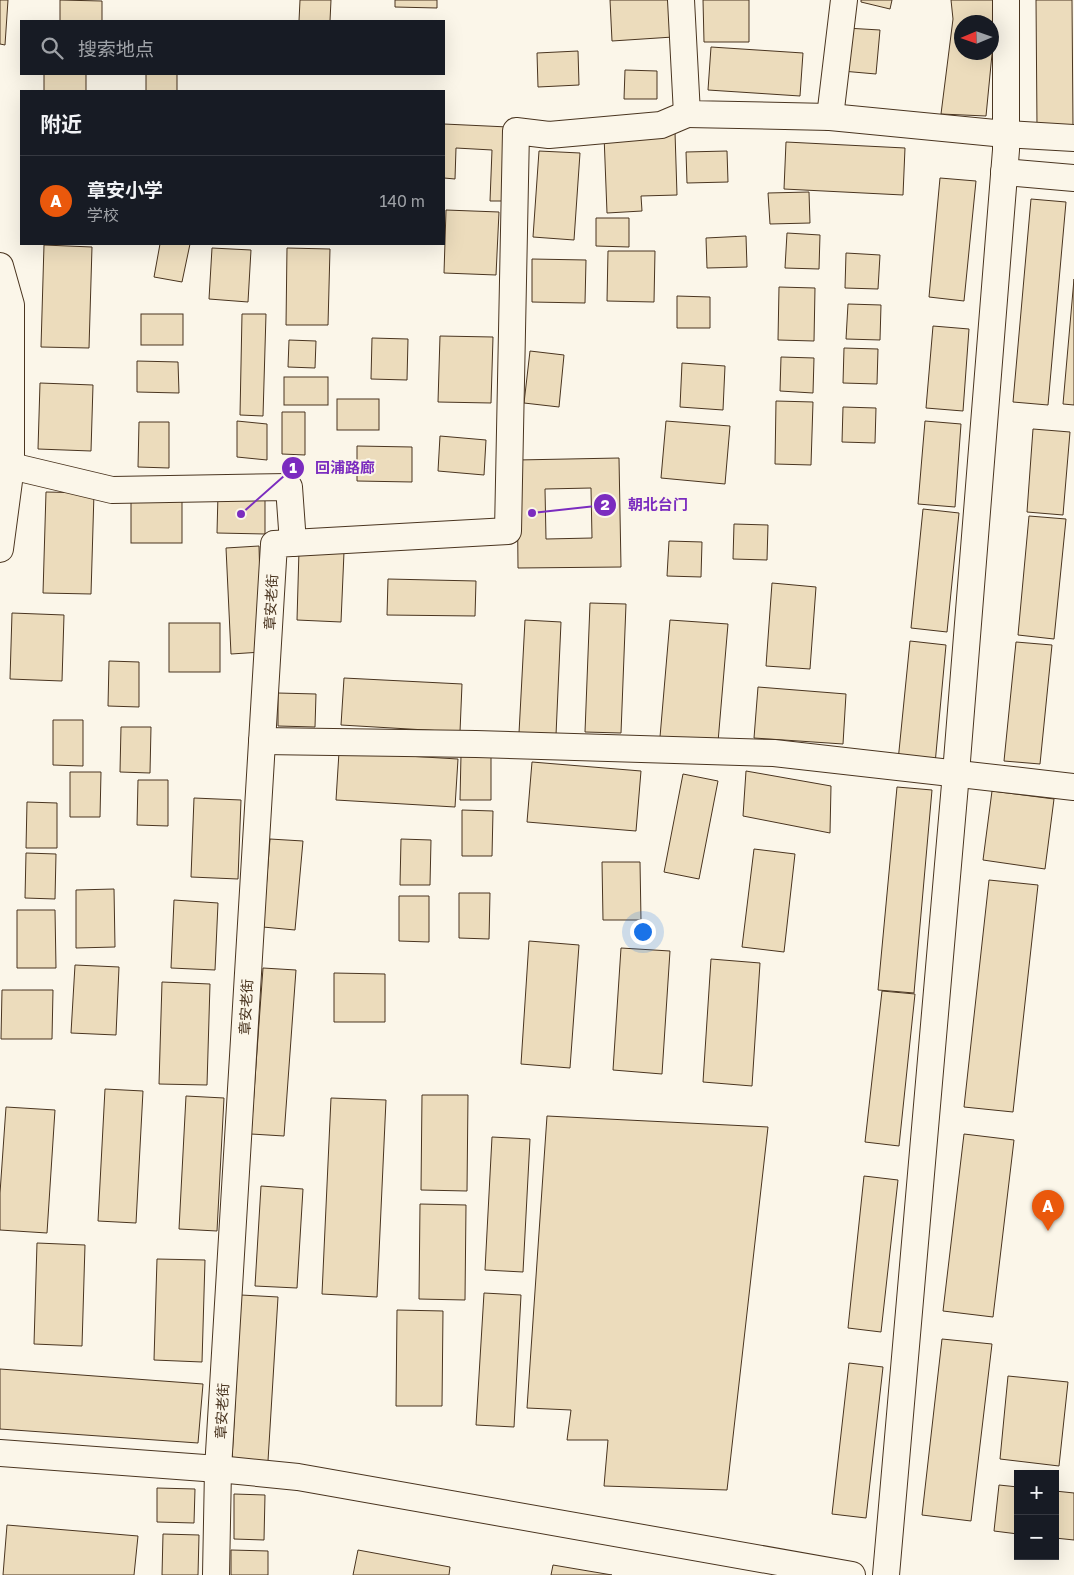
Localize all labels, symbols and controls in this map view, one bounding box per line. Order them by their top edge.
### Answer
north arrow [954,15,999,60]
search box [20,20,445,75]
icon: search [38,34,66,62]
text: 搜索地点 [78,37,154,60]
text: 附近 [40,111,82,137]
text: 章安小学 [87,178,163,201]
text: A [50,191,62,211]
text: 140 m [379,191,425,211]
text: 学校 [87,205,119,225]
callout: 回浦路廊 [280,453,385,483]
text: 1 [289,458,297,476]
text: 回浦路廊 [315,458,375,476]
callout: 朝北台门 [593,490,698,520]
text: 2 [600,495,610,513]
text: 朝北台门 [628,495,688,513]
street label: 章安老街 [261,574,280,630]
your location [630,919,656,945]
street label: 章安老街 [236,979,255,1035]
pin: A [1032,1190,1064,1231]
street label: 章安老街 [212,1383,231,1439]
map controls [1014,1470,1059,1560]
button: + [1014,1470,1059,1515]
button: − [1014,1515,1059,1560]

